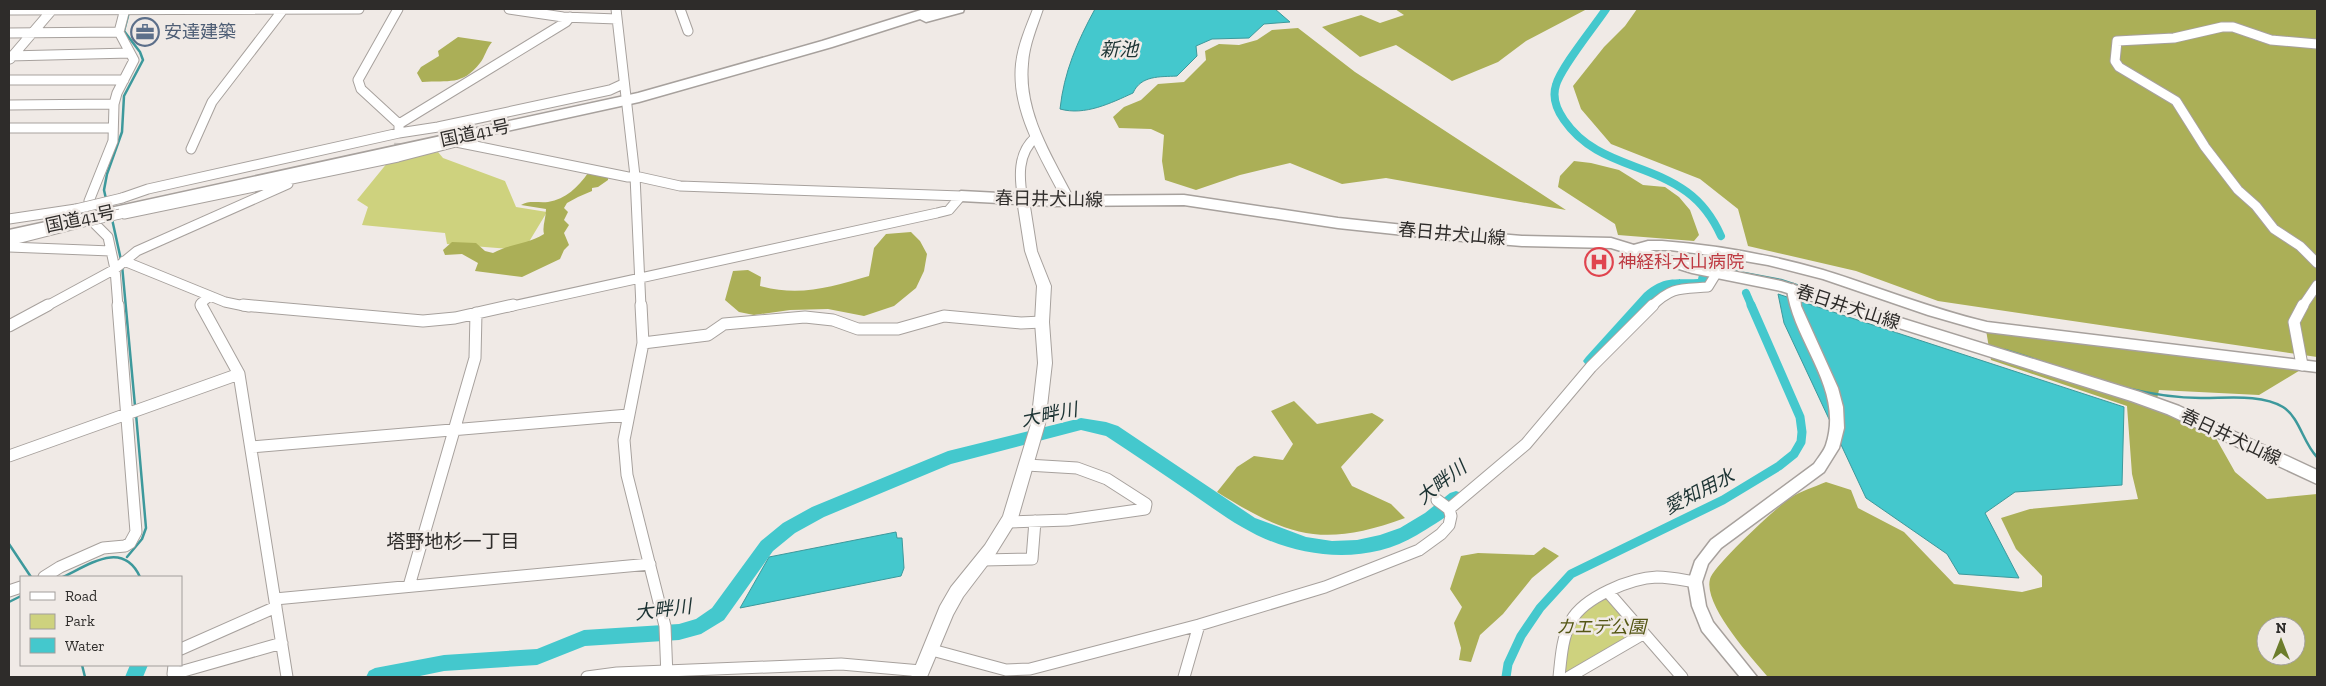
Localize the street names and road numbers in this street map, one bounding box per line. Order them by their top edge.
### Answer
street label: 国道41号 [438,115,512,151]
street label: 春日井犬山線 [995,187,1103,211]
street label: 国道41号 [43,201,117,237]
street label: 春日井犬山線 [1397,218,1507,250]
street label: 春日井犬山線 [1793,280,1903,334]
street label: 春日井犬山線 [2177,404,2285,470]

